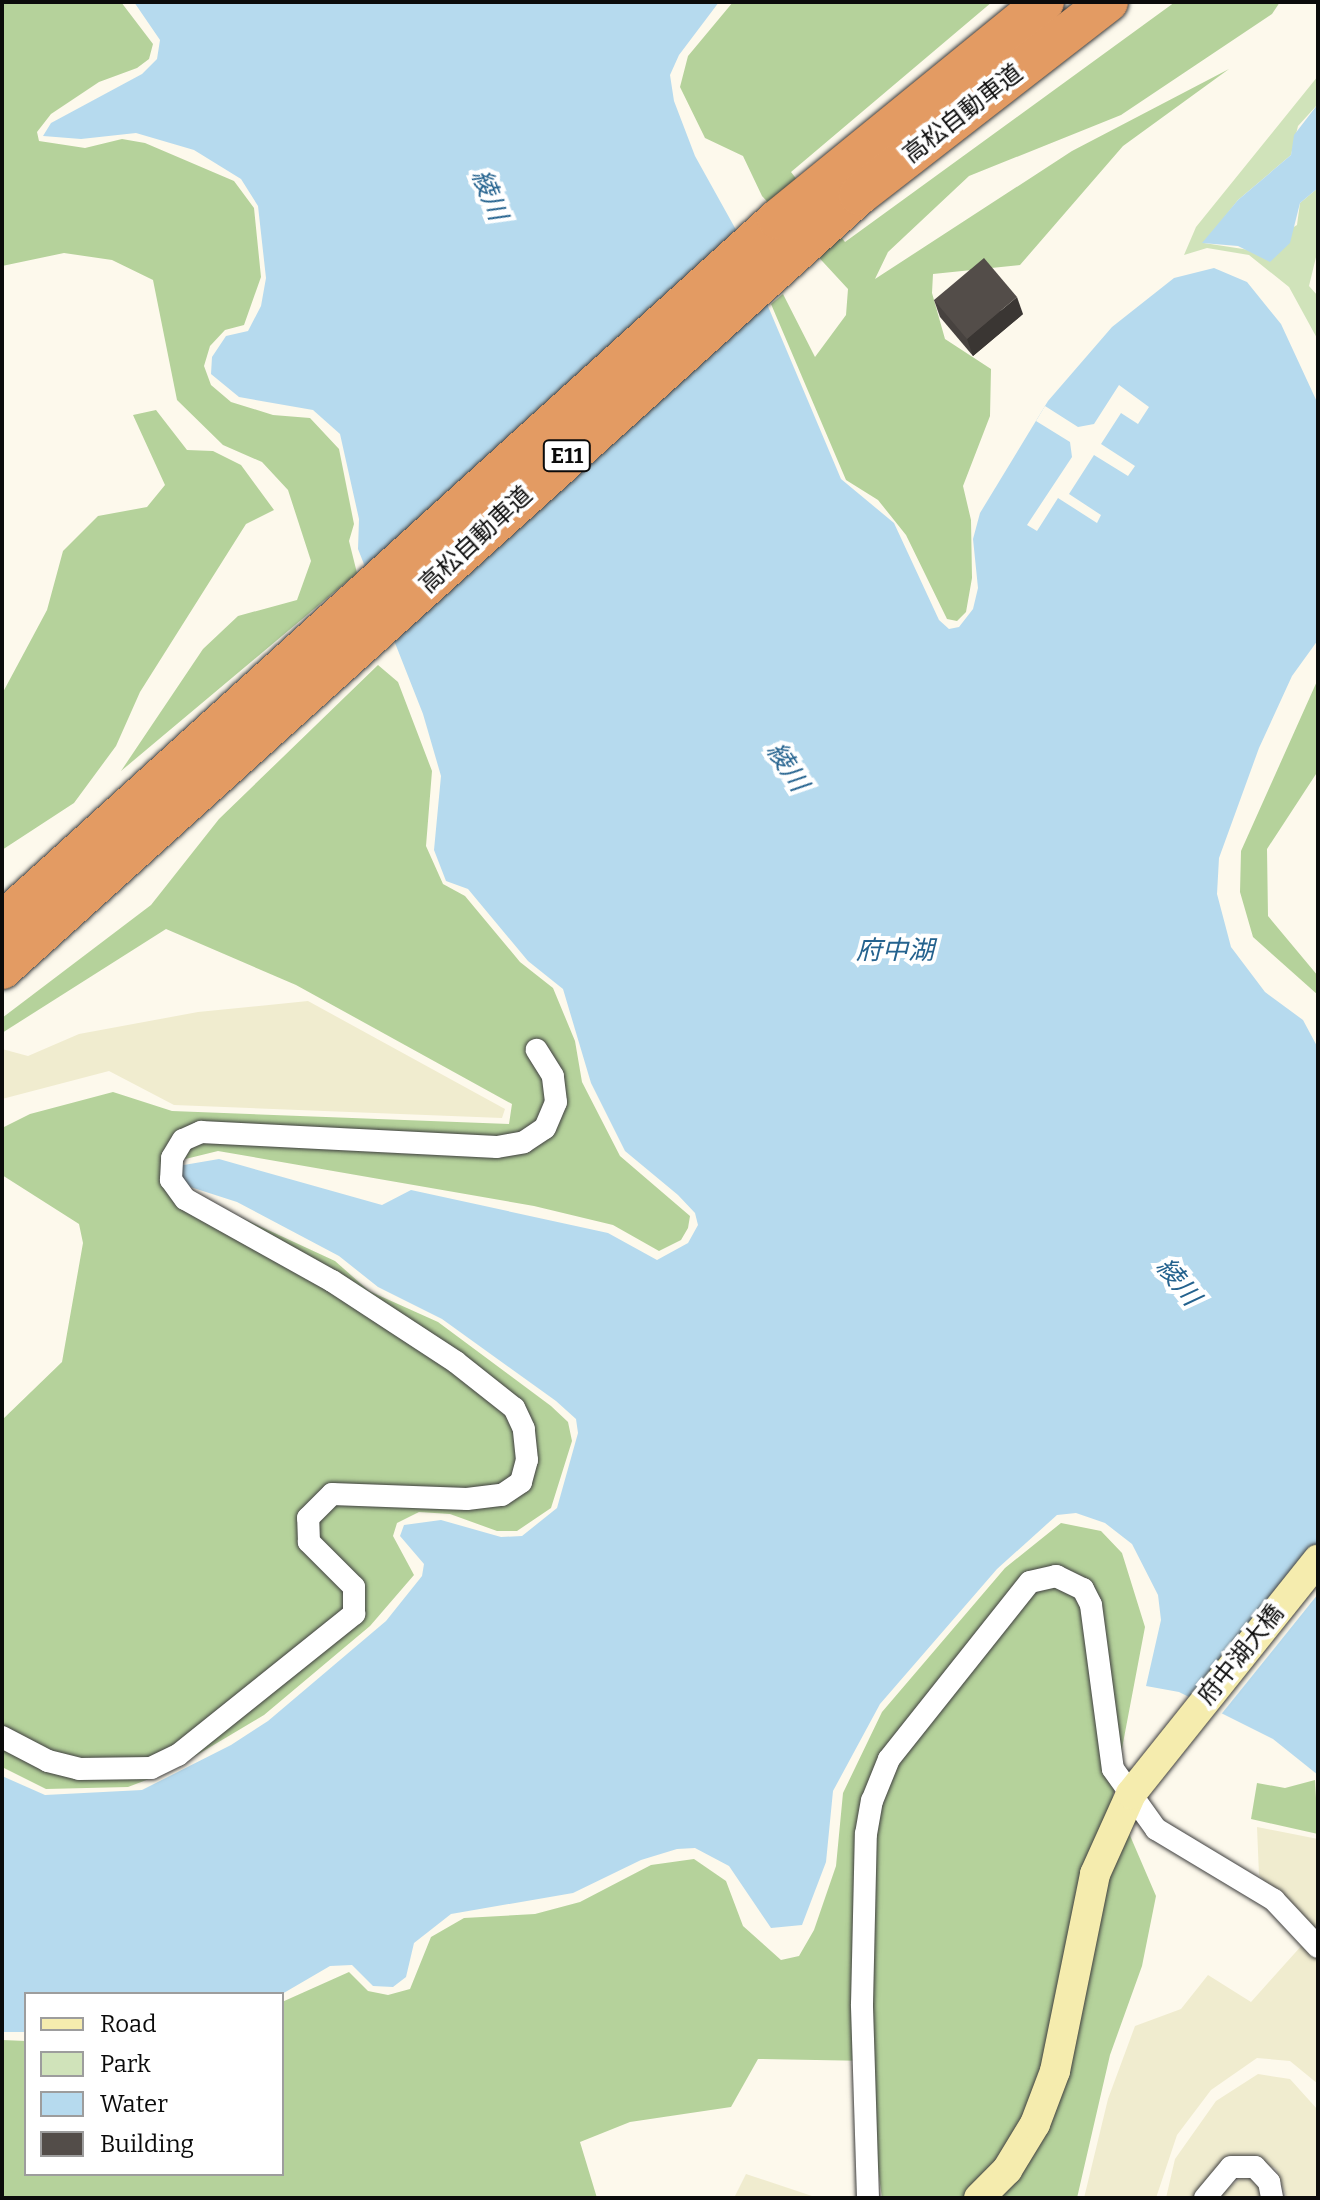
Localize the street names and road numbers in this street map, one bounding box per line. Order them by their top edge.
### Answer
street label: 高松自動車道 [897,58,1029,170]
road number: E11 [541,438,593,474]
street label: 高松自動車道 [414,480,538,600]
street label: 府中湖大橋 [1192,1599,1290,1711]

